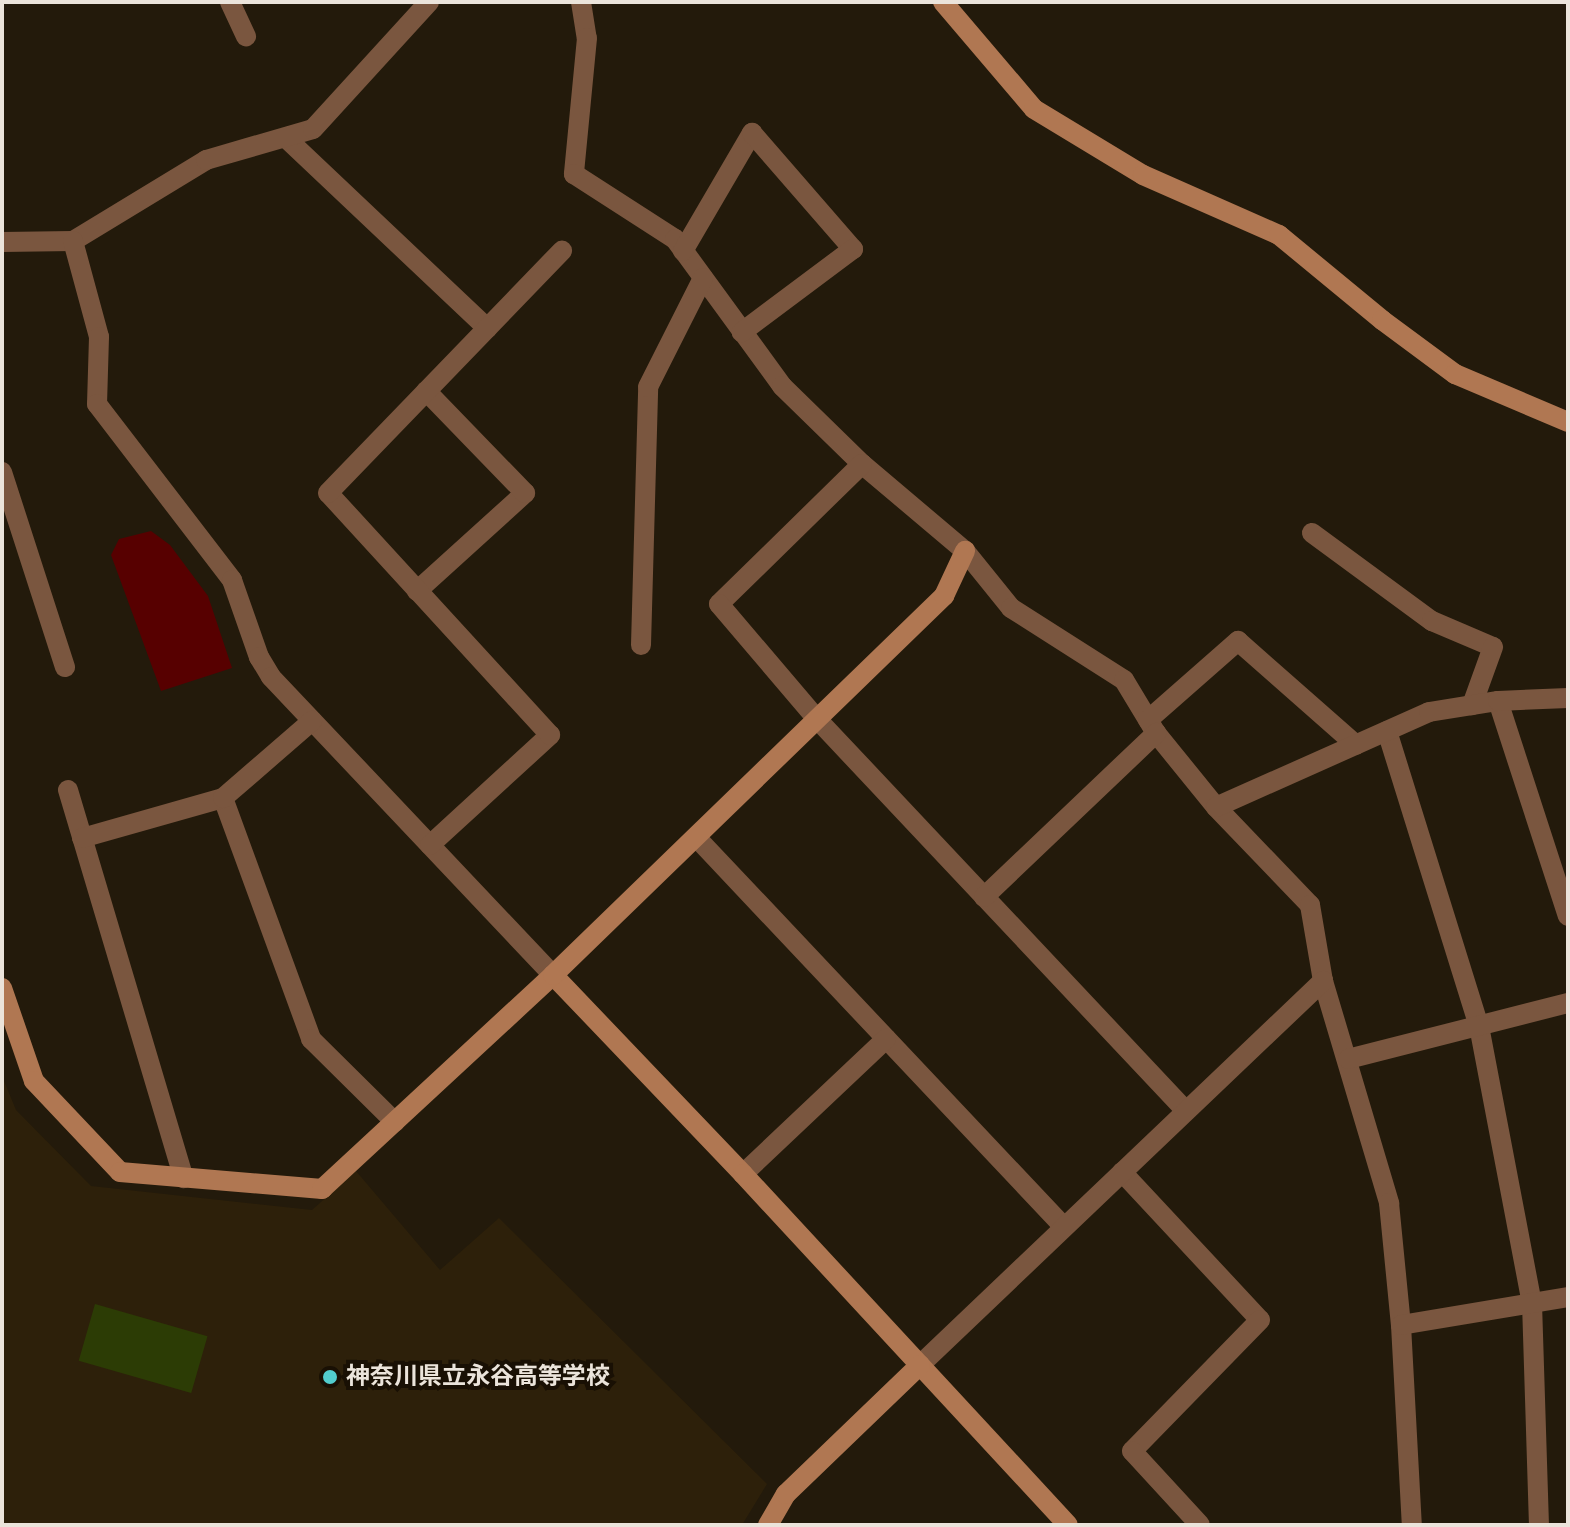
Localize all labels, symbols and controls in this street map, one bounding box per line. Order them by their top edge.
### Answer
place label: 神奈川県立永谷高等学校 [346,1363,610,1391]
marker: 神奈川県立永谷高等学校 [321,1368,339,1386]

